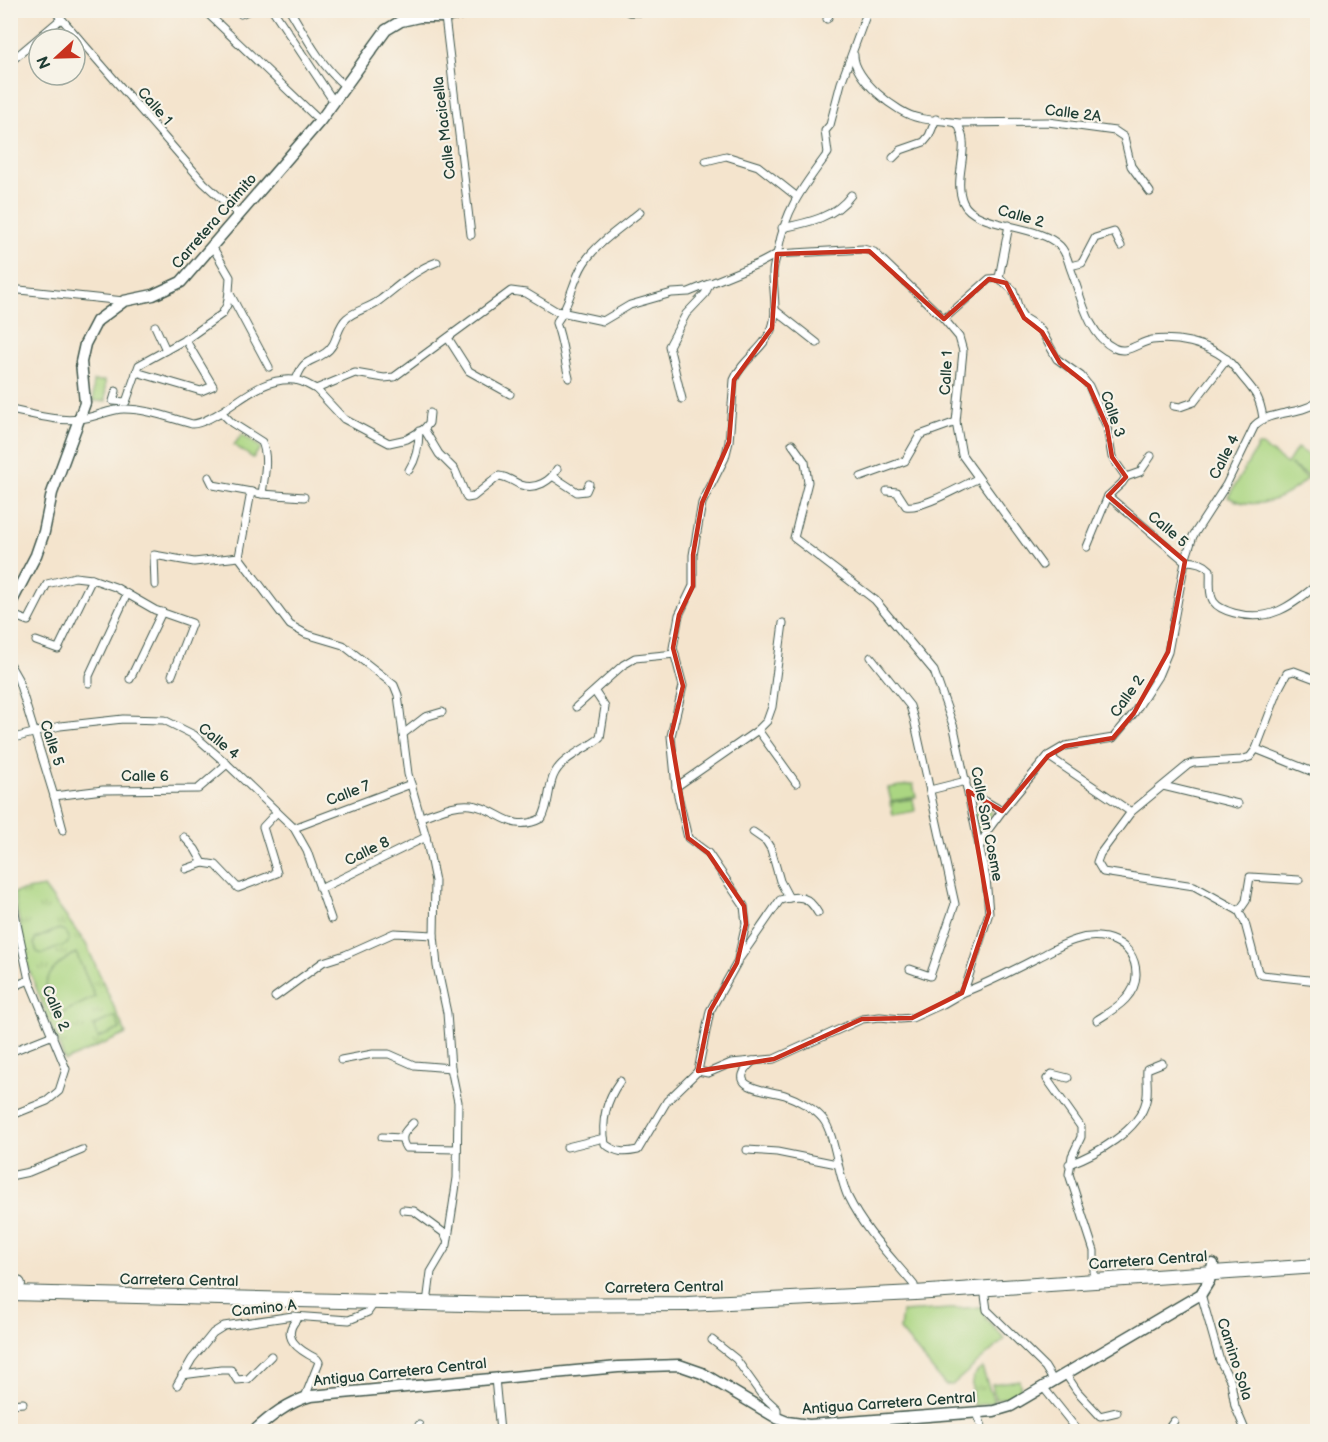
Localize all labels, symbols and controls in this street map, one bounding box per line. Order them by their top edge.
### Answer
north arrow [27,27,87,87]
text: N [33,53,56,71]
street label: Calle Macicella [429,75,460,180]
street label: Calle 1 [133,83,176,129]
street label: Calle 2A [1044,101,1103,126]
street label: Carretera Caimito [168,170,261,273]
street label: Calle 2 [995,201,1046,232]
street label: Calle 1 [936,350,957,396]
street label: Calle 3 [1096,388,1129,440]
street label: Calle 4 [1205,432,1244,483]
street label: Calle 5 [1143,507,1192,552]
street label: Calle 2 [1106,671,1149,721]
street label: Calle 5 [35,718,68,769]
street label: Calle 4 [194,719,243,764]
street label: Calle San Cosme [966,765,1007,883]
street label: Calle 6 [121,767,169,786]
street label: Calle 7 [323,776,373,811]
street label: Calle 8 [342,832,393,870]
street label: Calle 2 [38,983,74,1034]
street label: Carretera Central [1088,1247,1208,1274]
street label: Carretera Central [119,1270,239,1291]
street label: Carretera Central [604,1277,724,1298]
street label: Camino A [231,1296,298,1321]
street label: Camino Sola [1212,1316,1257,1403]
street label: Antigua Carretera Central [312,1354,488,1391]
street label: Antigua Carretera Central [802,1388,977,1419]

